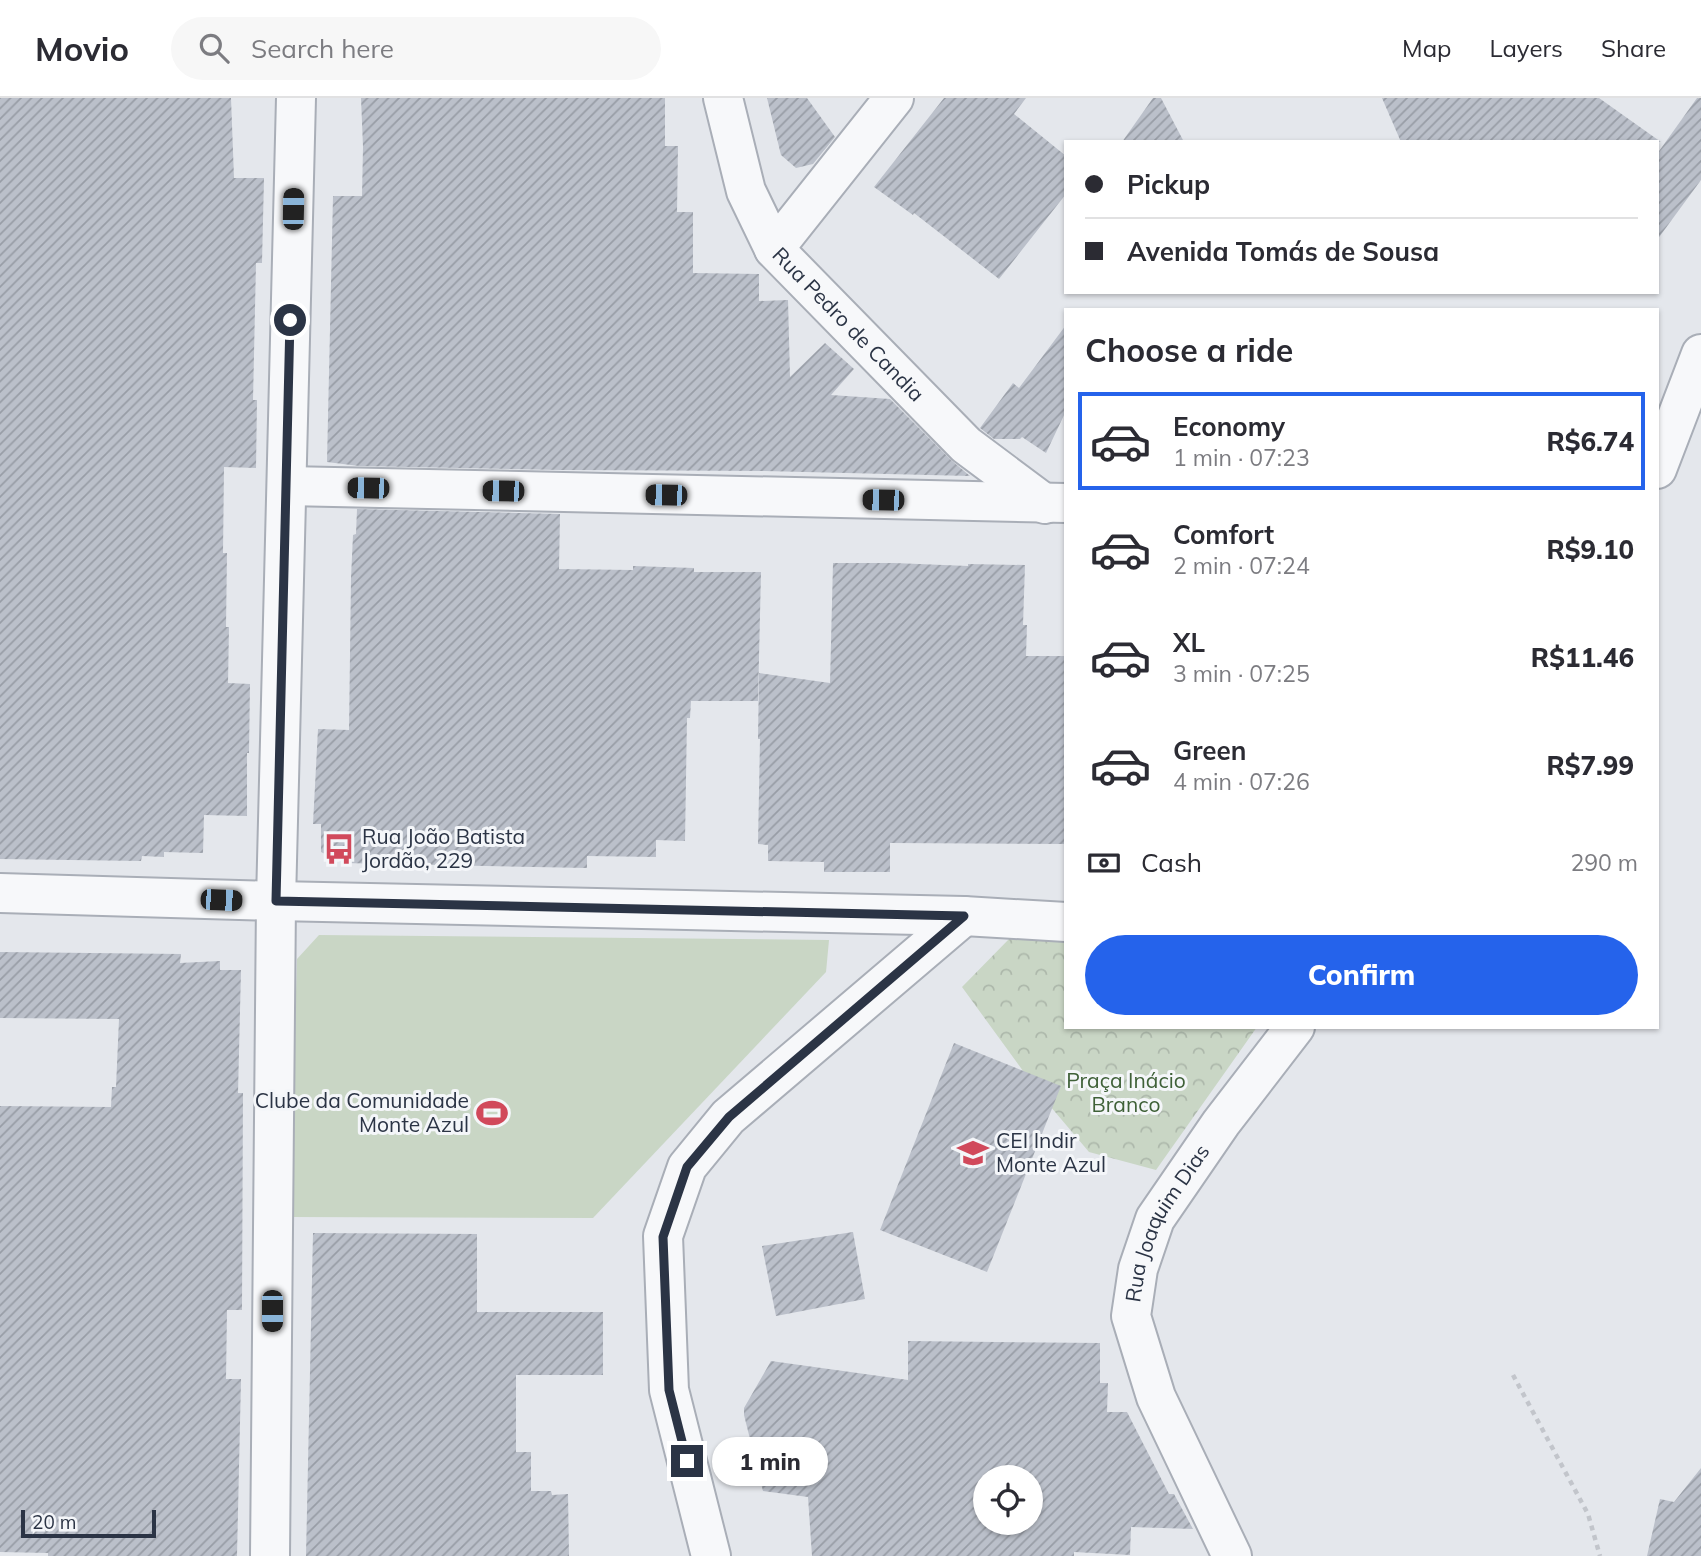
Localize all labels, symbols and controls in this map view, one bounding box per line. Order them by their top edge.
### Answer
search box [171,17,661,80]
text: Movio [35,28,129,69]
icon: search [195,29,233,67]
text: Search here [251,32,394,65]
text: Map [1402,33,1451,63]
text: Layers [1489,33,1563,63]
text: Share [1601,33,1666,63]
text: Pickup [1127,168,1210,201]
car [283,188,304,230]
text: Avenida Tomás de Sousa [1127,235,1439,268]
street label: Rua Pedro de Candia [767,241,930,406]
route start [274,304,306,336]
text: Choose a ride [1085,330,1293,370]
icon: car [1089,410,1152,473]
text: Economy [1173,410,1285,443]
text: R$6.74 [1546,425,1634,458]
text: 1 min · 07:23 [1173,443,1310,472]
car [347,477,390,499]
car [482,480,525,502]
car [645,484,688,506]
car [862,489,905,511]
icon: car [1089,518,1152,581]
text: Comfort [1173,518,1274,551]
text: R$9.10 [1546,533,1634,566]
text: 2 min · 07:24 [1173,551,1310,580]
icon: car [1089,626,1152,689]
text: XL [1173,626,1205,659]
text: R$11.46 [1531,641,1634,674]
text: 3 min · 07:25 [1173,659,1310,688]
icon: car [1089,734,1152,797]
text: Green [1173,734,1246,767]
text: R$7.99 [1546,749,1634,782]
text: 4 min · 07:26 [1173,767,1310,796]
place label: Rua João Batista Jordão, 229 [362,823,525,873]
bus stop icon: Rua João Batista Jordão, 229 [322,832,356,866]
icon: cash [1085,844,1123,882]
text: Cash [1141,846,1202,879]
text: 290 m [1570,848,1638,877]
car [200,889,243,911]
button: Confirm [1085,935,1638,1015]
park label: Praça Inácio Branco [1066,1067,1186,1117]
place label: Clube da Comunidade Monte Azul [255,1087,469,1137]
sports icon: Clube da Comunidade Monte Azul [475,1096,509,1130]
place label: CEI Indir Monte Azul [996,1127,1106,1177]
school or university icon: CEI Indir Monte Azul [956,1136,990,1170]
street label: Rua Joaquim Dias [1119,1139,1214,1304]
car [262,1290,283,1332]
callout: 1 min [712,1436,827,1486]
route end [671,1445,703,1477]
text: 1 min [739,1447,801,1476]
map controls [973,1465,1043,1535]
button: locate [973,1465,1043,1535]
scale bar [21,1507,156,1539]
text: 20 m [32,1510,76,1534]

